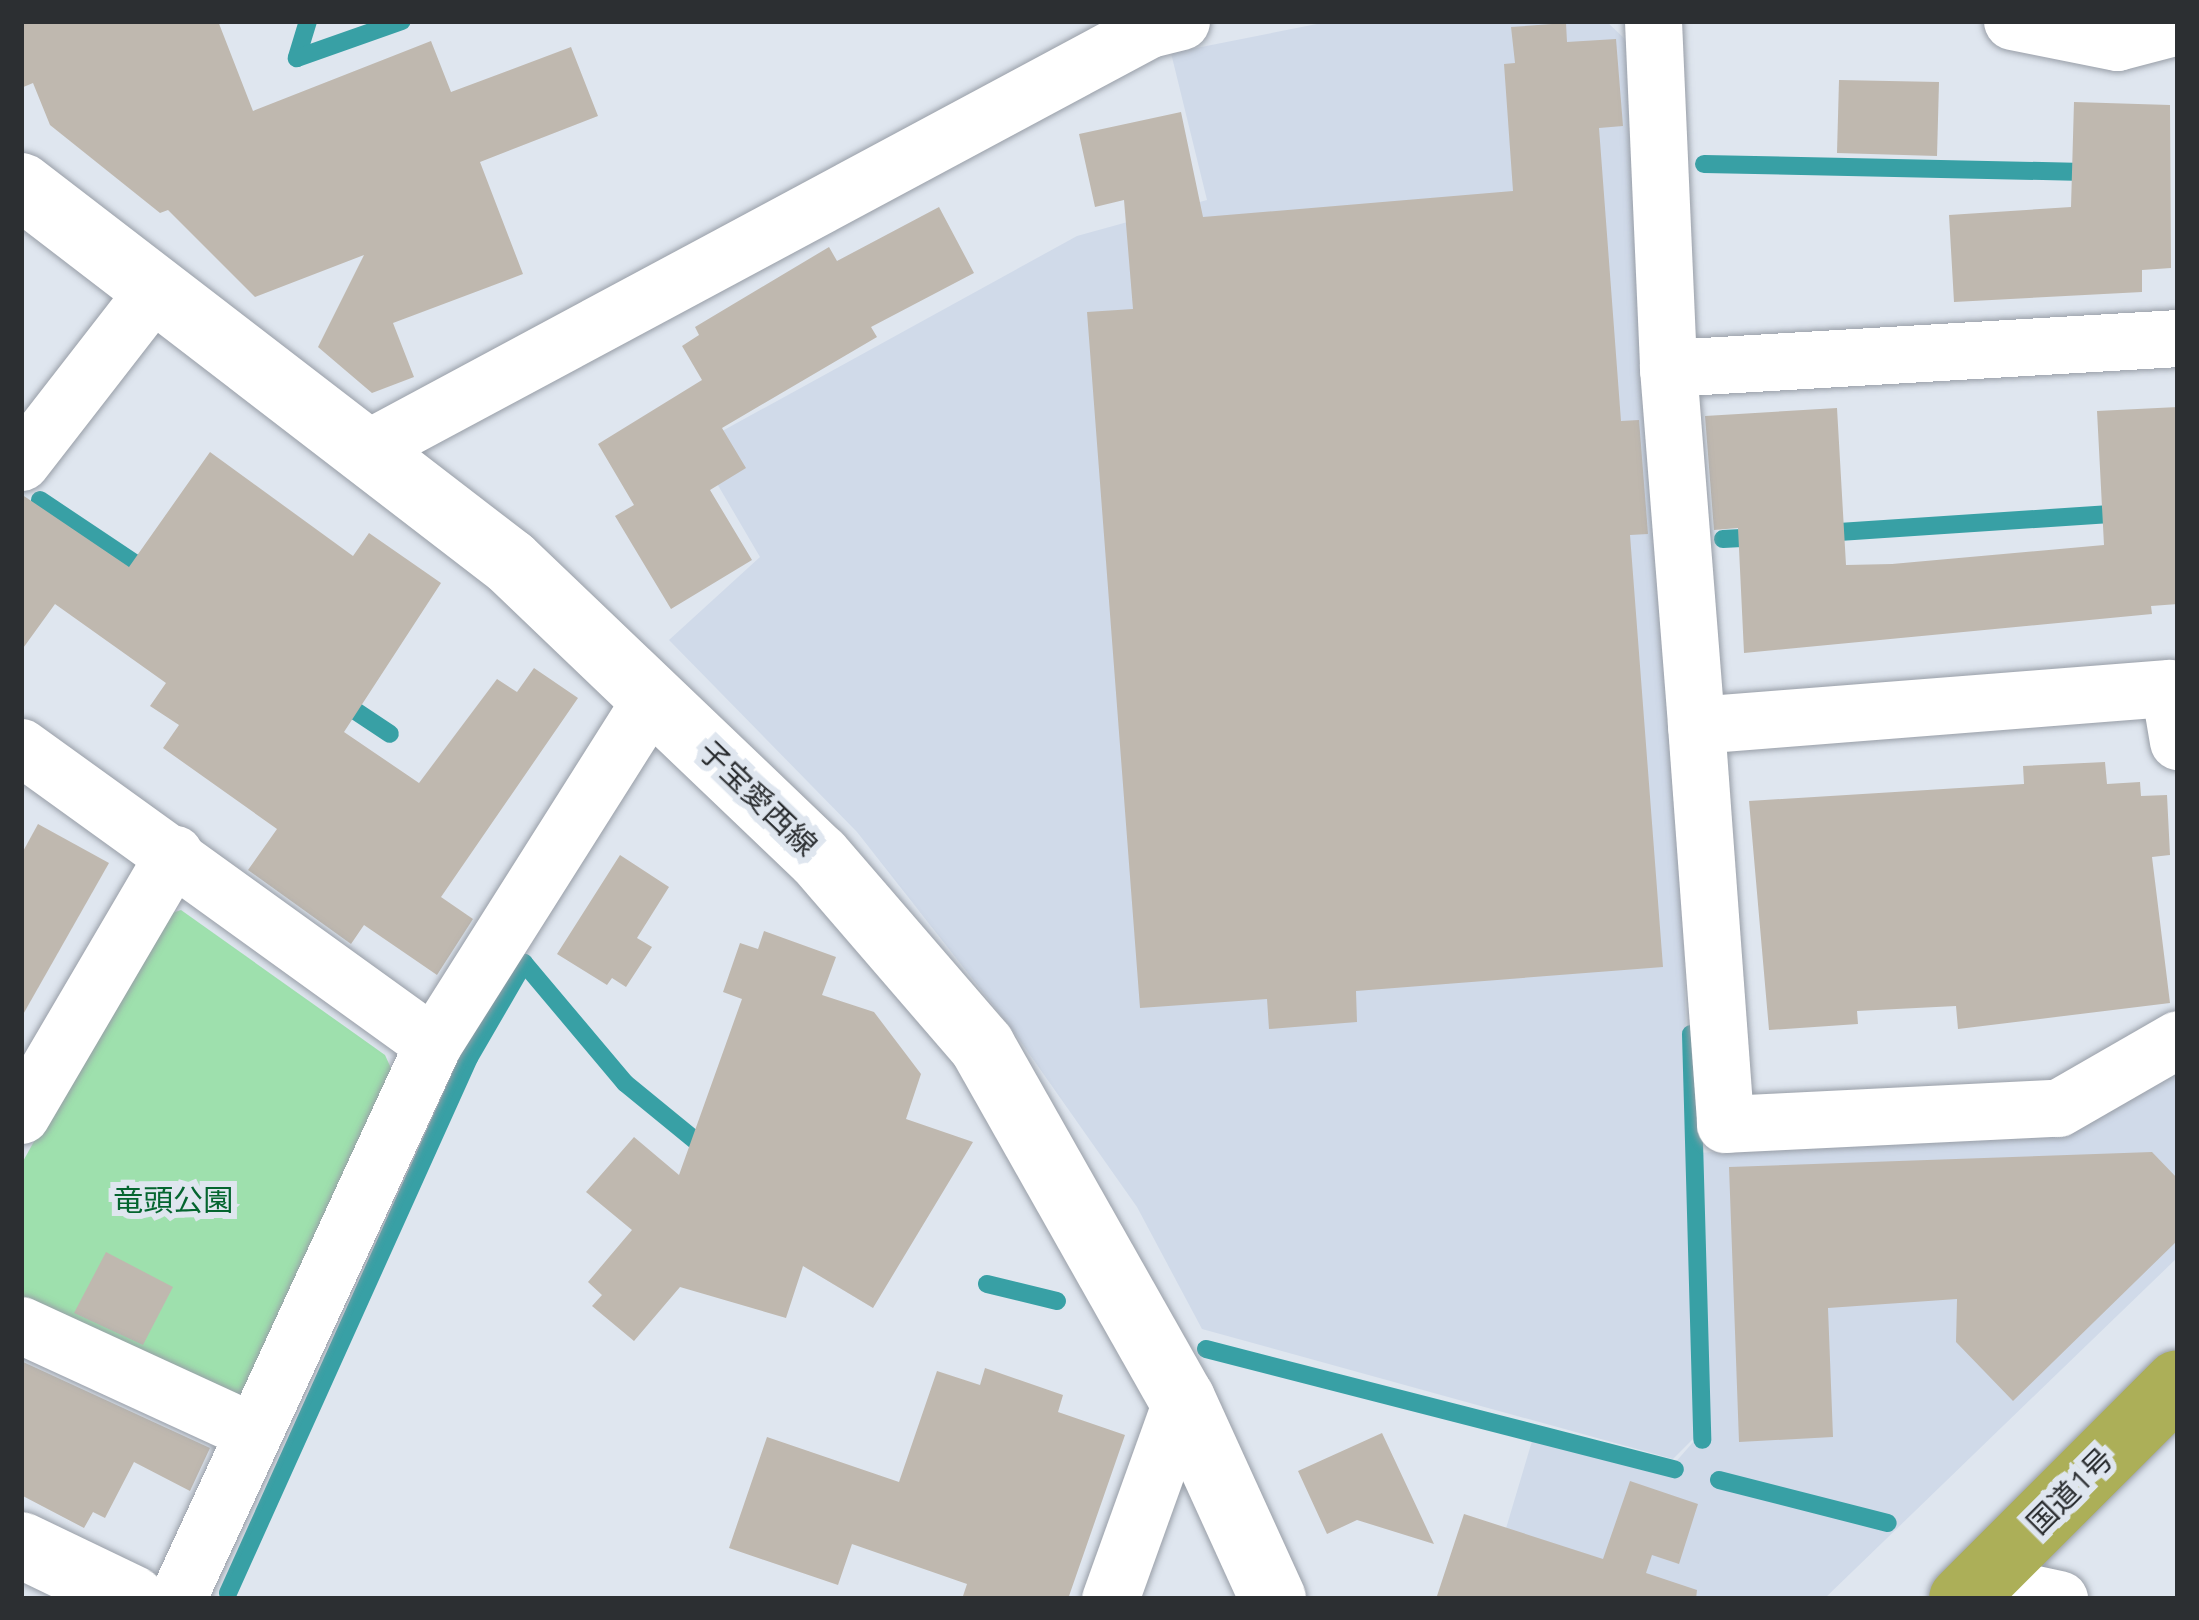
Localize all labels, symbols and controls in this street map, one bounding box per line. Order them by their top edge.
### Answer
street label: 子宝愛西線 [692,733,824,863]
park label: 竜頭公園 [113,1182,233,1218]
street label: 国道1号 [2019,1440,2121,1542]

